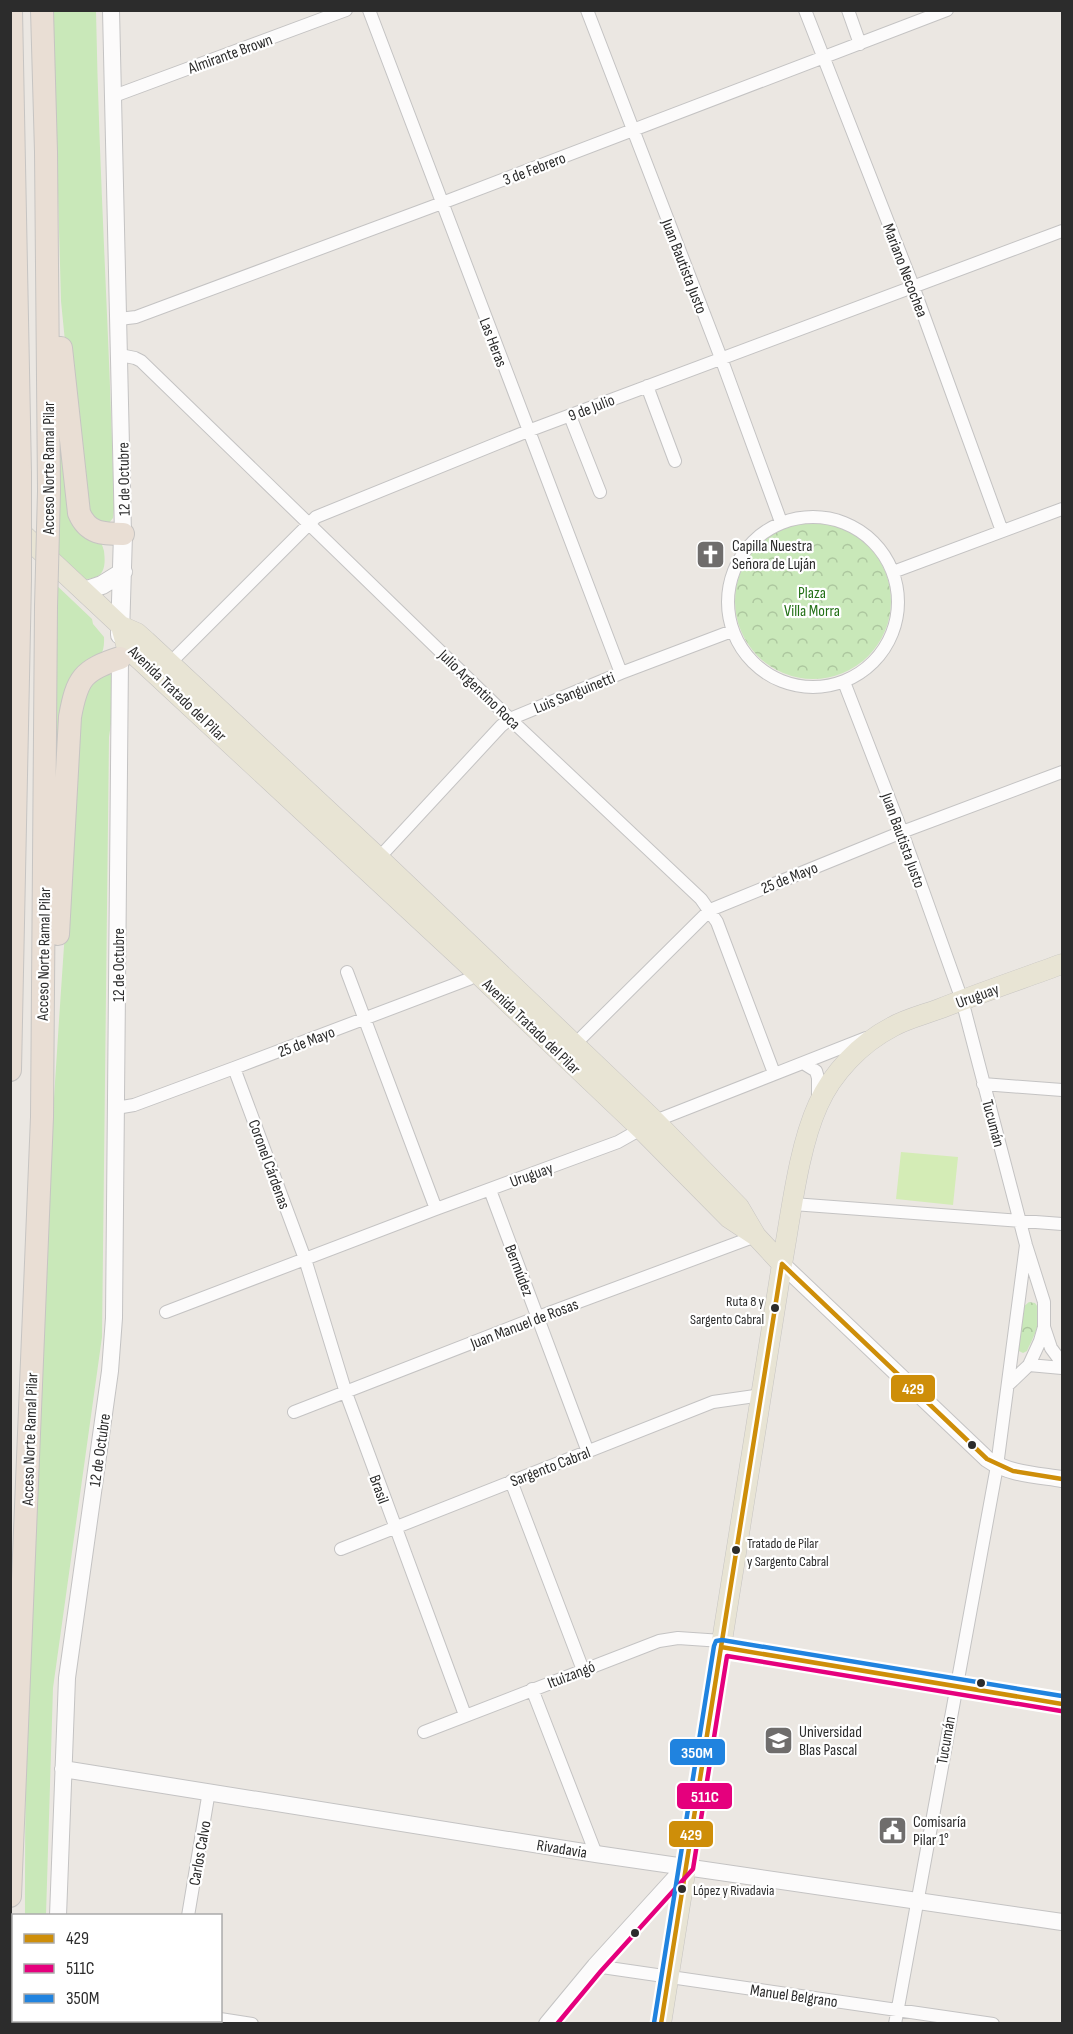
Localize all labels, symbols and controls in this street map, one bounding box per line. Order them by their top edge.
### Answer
street label: Almirante Brown [185,30,275,79]
street label: 3 de Febrero [501,149,569,190]
street label: Juan Bautista Justo [656,216,710,317]
street label: Mariano Necochea [878,221,931,320]
street label: Las Heras [475,315,511,370]
street label: 9 de Julio [566,391,617,426]
street label: Acceso Norte Ramal Pilar [40,401,59,536]
street label: 12 de Octubre [114,442,135,516]
place label: Capilla Nuestra Señora de Luján [732,537,816,574]
church icon: Capilla Nuestra Señora de Luján [695,538,727,570]
park label: Plaza Villa Morra [784,584,840,621]
street label: Avenida Tratado del Pilar [123,642,230,746]
street label: Julio Argentino Roca [433,646,524,734]
street label: Luis Sanguinetti [531,669,618,718]
street label: Juan Bautista Justo [876,789,929,891]
street label: 25 de Mayo [758,858,821,898]
street label: Acceso Norte Ramal Pilar [34,887,55,1022]
street label: 12 de Octubre [110,928,129,1002]
street label: Avenida Tratado del Pilar [477,975,584,1079]
street label: Uruguay [953,980,1002,1013]
street label: 25 de Mayo [275,1023,338,1062]
street label: Tucumán [977,1098,1008,1149]
street label: Coronel Cárdenas [244,1117,294,1212]
street label: Uruguay [507,1159,556,1192]
street label: Bermúdez [500,1242,537,1299]
place label: Ruta 8 y Sargento Cabral [690,1293,765,1328]
street label: Juan Manuel de Rosas [467,1295,581,1354]
marker: Ruta 8 y Sargento Cabral [769,1302,781,1314]
street label: Acceso Norte Ramal Pilar [19,1372,42,1507]
line badge: 429 [890,1374,936,1403]
text: 429 [902,1380,924,1399]
street label: 12 de Octubre [86,1412,115,1488]
unlabelled marker [966,1439,978,1451]
street label: Sargento Cabral [508,1443,593,1491]
street label: Brasil [365,1472,393,1507]
place label: Tratado de Pilar y Sargento Cabral [747,1535,829,1570]
marker: Tratado de Pilar y Sargento Cabral [730,1544,742,1556]
street label: Ituizangó [545,1658,598,1693]
unlabelled marker [975,1677,987,1689]
street label: Tucumán [933,1715,960,1766]
place label: Universidad Blas Pascal [799,1723,862,1760]
school or university icon: Universidad Blas Pascal [762,1724,794,1756]
line badge: 350M [669,1738,726,1766]
text: 350M [681,1744,713,1763]
line badge: 511C [676,1782,733,1810]
text: 511C [691,1788,719,1807]
place label: Comisaría Pilar 1° [913,1813,966,1850]
public building icon: Comisaría Pilar 1° [876,1814,908,1846]
street label: Carlos Calvo [185,1819,216,1887]
line badge: 429 [668,1820,714,1848]
text: 429 [680,1826,702,1845]
street label: Rivadavia [535,1836,588,1863]
place label: López y Rivadavia [693,1882,774,1899]
marker: López y Rivadavia [676,1883,688,1895]
legend [12,1914,222,2022]
unlabelled marker [629,1927,641,1939]
text: 429 [66,1928,89,1949]
text: 511C [66,1958,95,1979]
street label: Manuel Belgrano [749,1981,839,2012]
text: 350M [66,1988,99,2009]

